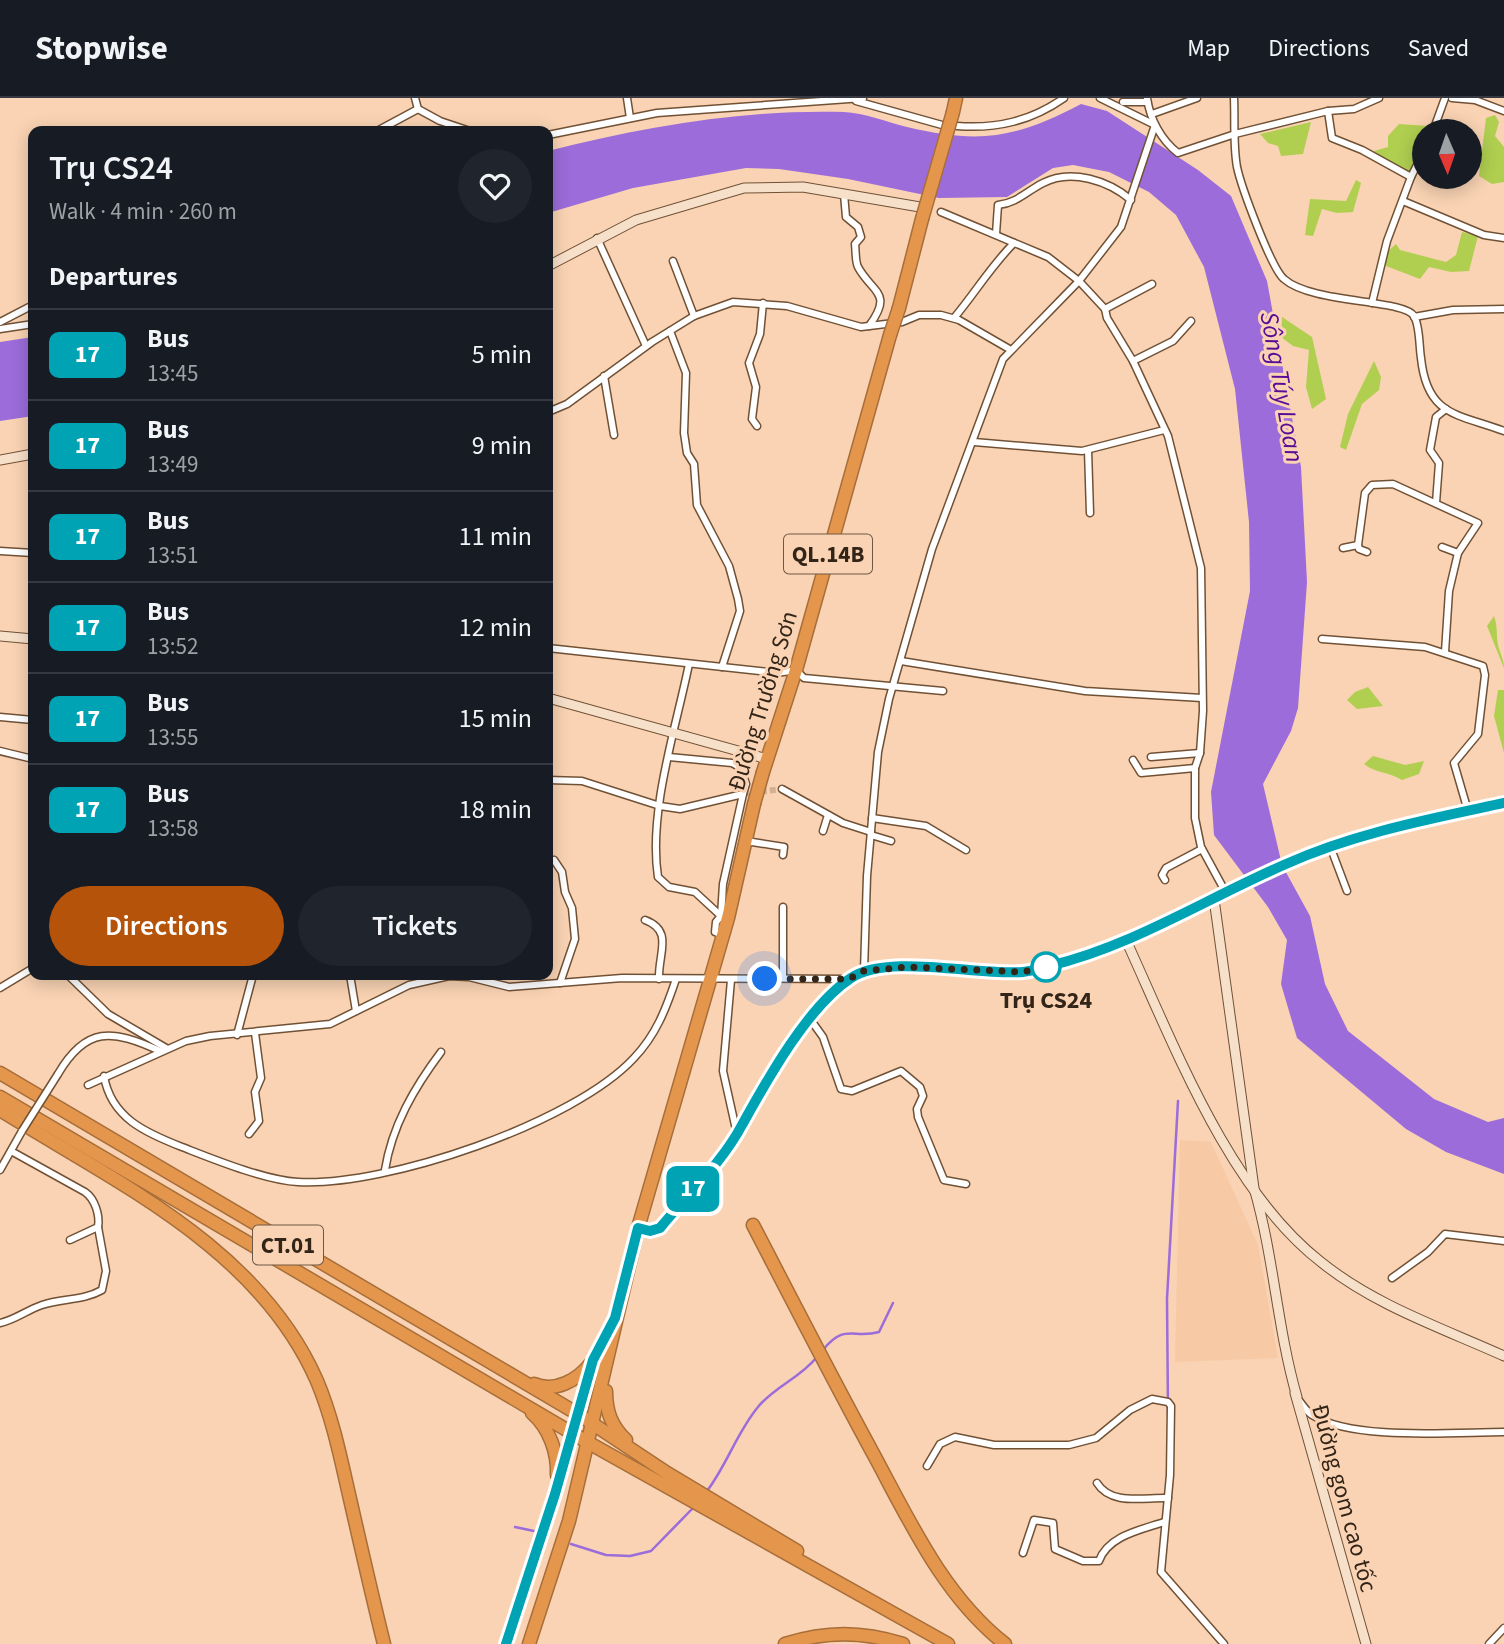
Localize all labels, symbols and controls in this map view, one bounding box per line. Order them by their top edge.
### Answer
text: Stopwise [35,25,168,72]
text: Map [1187,31,1230,66]
text: Directions [1268,31,1370,66]
text: Saved [1408,31,1469,66]
north arrow [1412,119,1482,189]
map controls [1412,119,1482,189]
text: Trụ CS24 [49,145,173,192]
button: heart [458,149,532,223]
text: Walk · 4 min · 260 m [49,195,237,228]
text: Departures [49,258,177,295]
water label: Sông Túy Loan [1251,309,1313,465]
text: Bus [147,320,189,357]
text: 5 min [472,336,532,373]
text: 17 [75,337,100,372]
text: 13:45 [147,357,198,390]
text: Bus [147,411,189,448]
text: 9 min [472,427,532,464]
text: 17 [75,428,100,463]
text: 13:49 [147,448,198,481]
text: Bus [147,502,189,539]
text: 11 min [459,518,532,555]
text: 17 [75,519,100,554]
road number: QL.14B [784,534,872,574]
text: 13:51 [147,539,198,572]
text: Bus [147,593,189,630]
street label: Đường Trường Sơn [719,607,807,795]
text: 12 min [459,609,532,646]
text: 17 [75,610,100,645]
text: 13:52 [147,630,198,663]
text: Bus [147,684,189,721]
text: 15 min [459,700,532,737]
text: 17 [75,701,100,736]
text: 13:55 [147,721,198,754]
text: Bus [147,775,189,812]
text: 18 min [459,791,532,828]
text: 17 [75,792,100,827]
text: 13:58 [147,812,198,845]
button: Directions [49,886,284,966]
button: Tickets [298,886,532,966]
marker: Trụ CS24 [1031,952,1061,982]
your location [747,961,782,996]
place label: Trụ CS24 [1000,983,1092,1018]
line badge: 17 [662,1166,724,1212]
text: 17 [680,1171,706,1206]
road number: CT.01 [253,1226,323,1264]
street label: Đường gom cao tốc [1302,1400,1386,1596]

